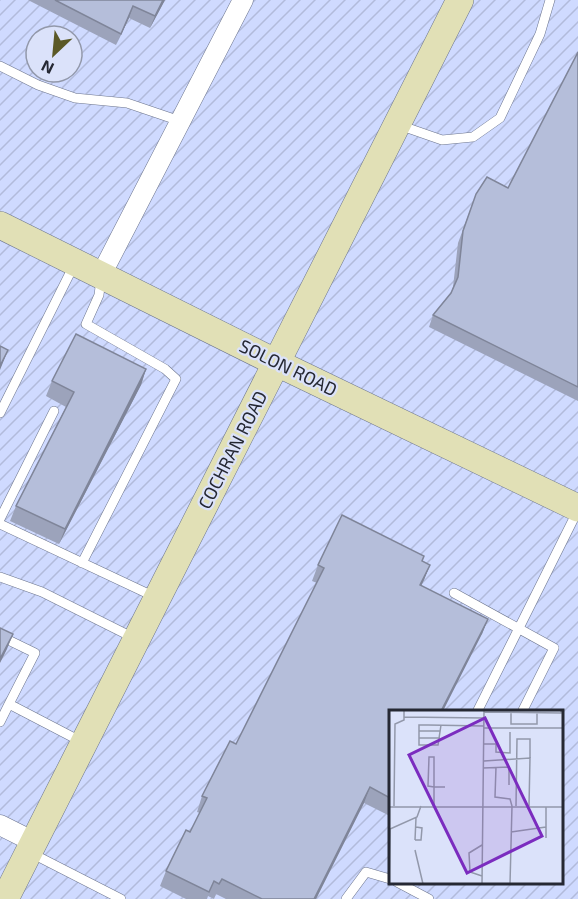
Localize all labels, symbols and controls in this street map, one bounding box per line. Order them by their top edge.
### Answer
north arrow [24,24,84,84]
text: N [38,57,57,79]
street label: SOLON ROAD [236,334,341,400]
street label: COCHRAN ROAD [193,387,271,512]
inset map [389,710,563,884]

